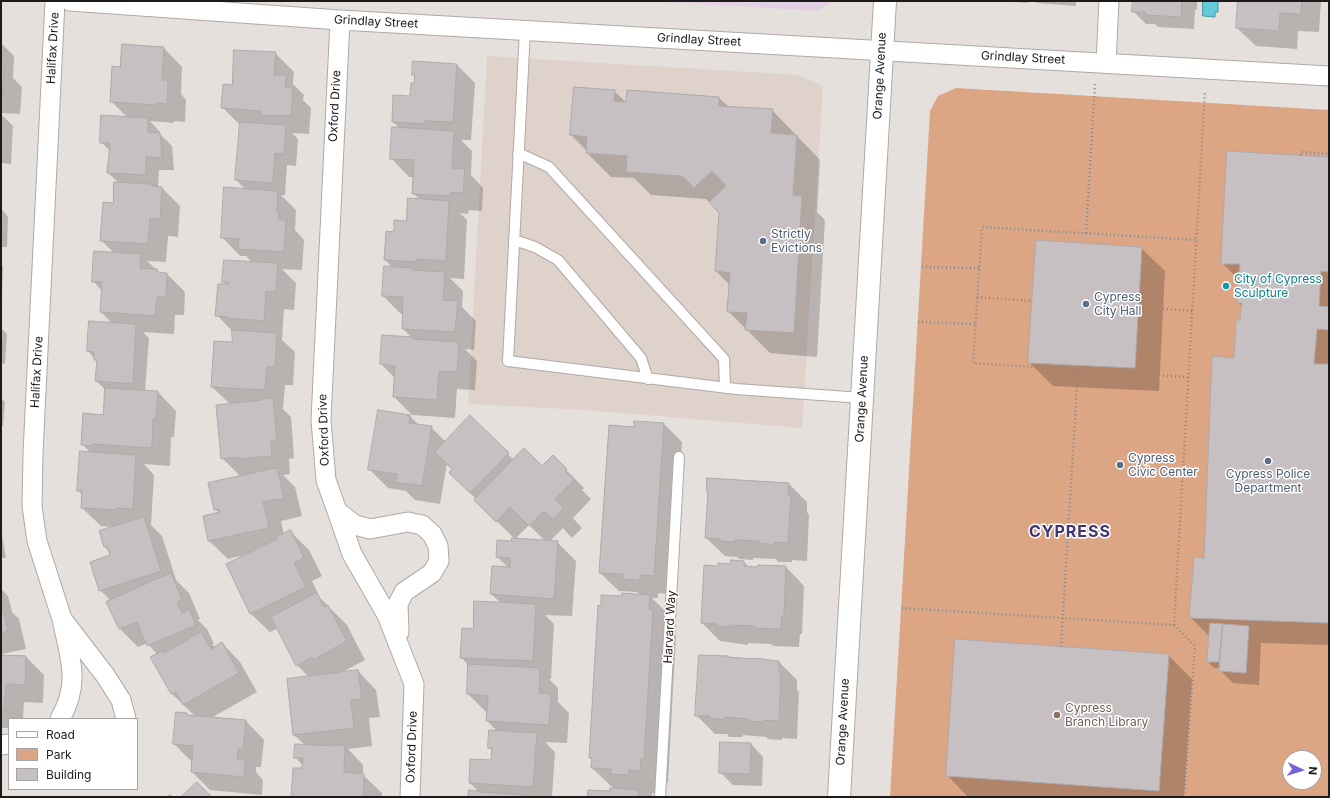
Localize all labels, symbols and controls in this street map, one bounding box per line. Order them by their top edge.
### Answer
street label: Halifax Drive [44,12,62,84]
street label: Grindlay Street [333,13,419,31]
street label: Grindlay Street [656,31,742,49]
street label: Orange Avenue [871,32,889,120]
street label: Grindlay Street [980,49,1066,67]
street label: Oxford Drive [326,70,344,142]
place label: Strictly Evictions [771,227,822,255]
marker: Strictly Evictions [758,236,768,246]
place label: City of Cypress Sculpture [1234,272,1322,300]
marker: City of Cypress Sculpture [1221,281,1231,291]
place label: Cypress City Hall [1094,290,1141,318]
marker: Cypress City Hall [1081,299,1091,309]
street label: Halifax Drive [28,336,46,408]
street label: Orange Avenue [853,355,871,443]
street label: Oxford Drive [316,394,332,466]
place label: Cypress Civic Center [1128,451,1198,479]
marker: Cypress Police Department [1263,456,1273,466]
marker: Cypress Civic Center [1115,460,1125,470]
place label: Cypress Police Department [1226,467,1310,495]
district label: CYPRESS [1029,522,1111,542]
street label: Harvard Way [661,590,679,664]
street label: Orange Avenue [834,678,852,766]
place label: Cypress Branch Library [1065,701,1148,729]
marker: Cypress Branch Library [1052,710,1062,720]
street label: Oxford Drive [404,711,420,783]
legend [8,718,138,790]
text: Road [46,727,75,742]
text: Park [46,747,72,762]
north arrow [1282,750,1322,790]
text: N [1306,766,1320,775]
text: Building [46,767,91,782]

